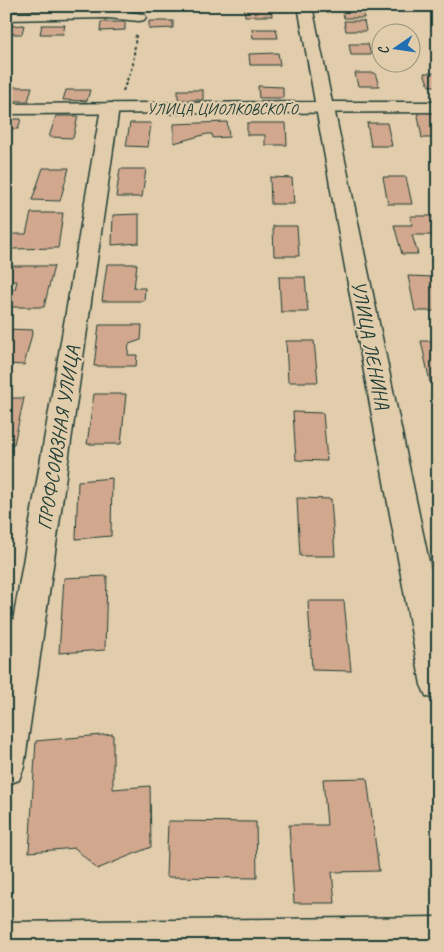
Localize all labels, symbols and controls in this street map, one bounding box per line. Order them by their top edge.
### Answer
north arrow [372,22,422,72]
text: С [374,43,393,56]
street label: УЛИЦА ЦИОЛКОВСКОГО [147,99,299,119]
street label: УЛИЦА ЛЕНИНА [346,279,395,412]
street label: ПРОФСОЮЗНАЯ УЛИЦА [32,343,86,532]

